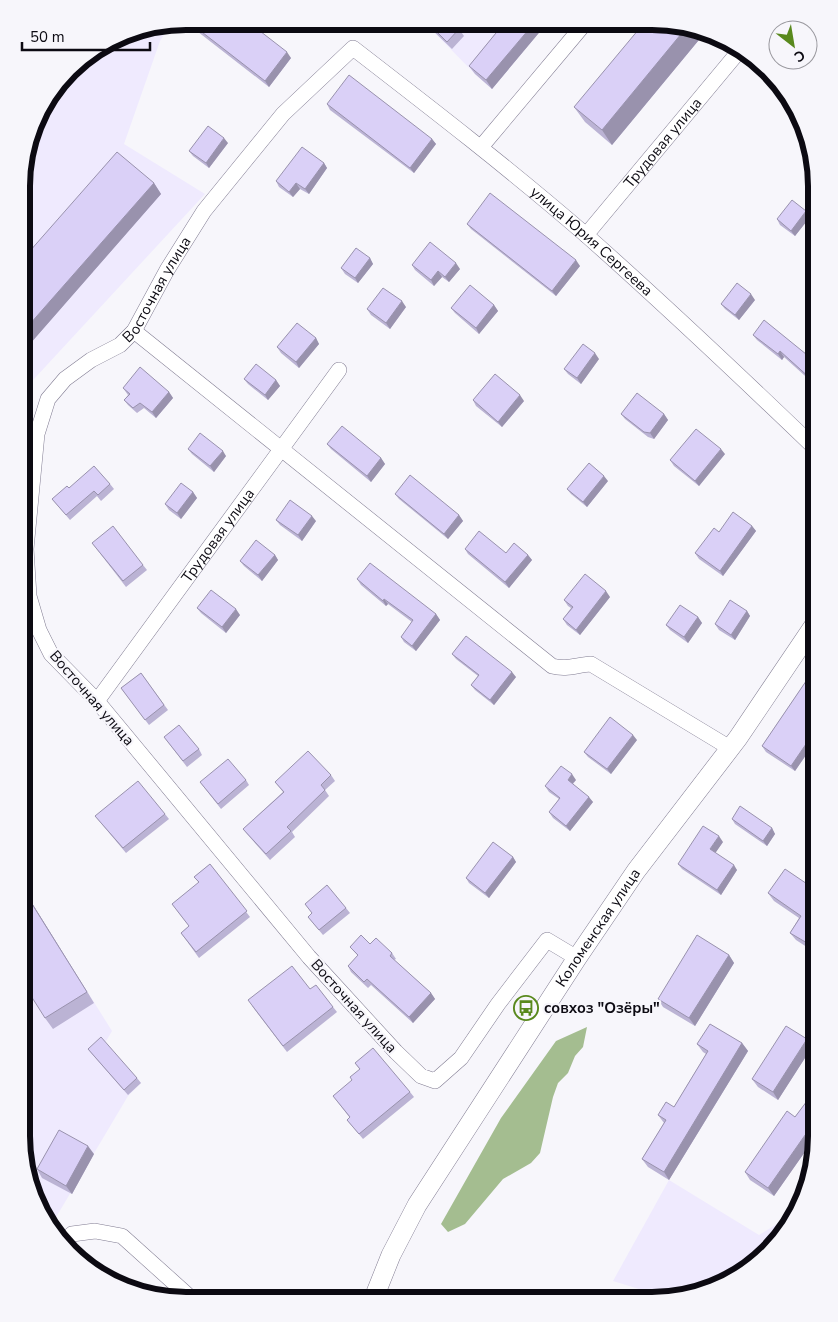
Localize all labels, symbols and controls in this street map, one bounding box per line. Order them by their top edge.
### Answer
scale bar [22,20,150,52]
north arrow [768,20,818,70]
text: 50 m [30,27,65,47]
text: С [790,45,808,67]
street label: Трудовая улица [619,93,706,192]
street label: улица Юрия Сергеева [526,182,657,300]
street label: Восточная улица [118,233,196,347]
street label: Трудовая улица [177,484,259,587]
street label: Восточная улица [45,646,139,750]
street label: Коломенская улица [551,864,645,991]
street label: Восточная улица [306,955,402,1057]
bus stop icon: совхоз "Озёры" [513,995,539,1021]
place label: совхоз "Озёры" [544,998,660,1018]

